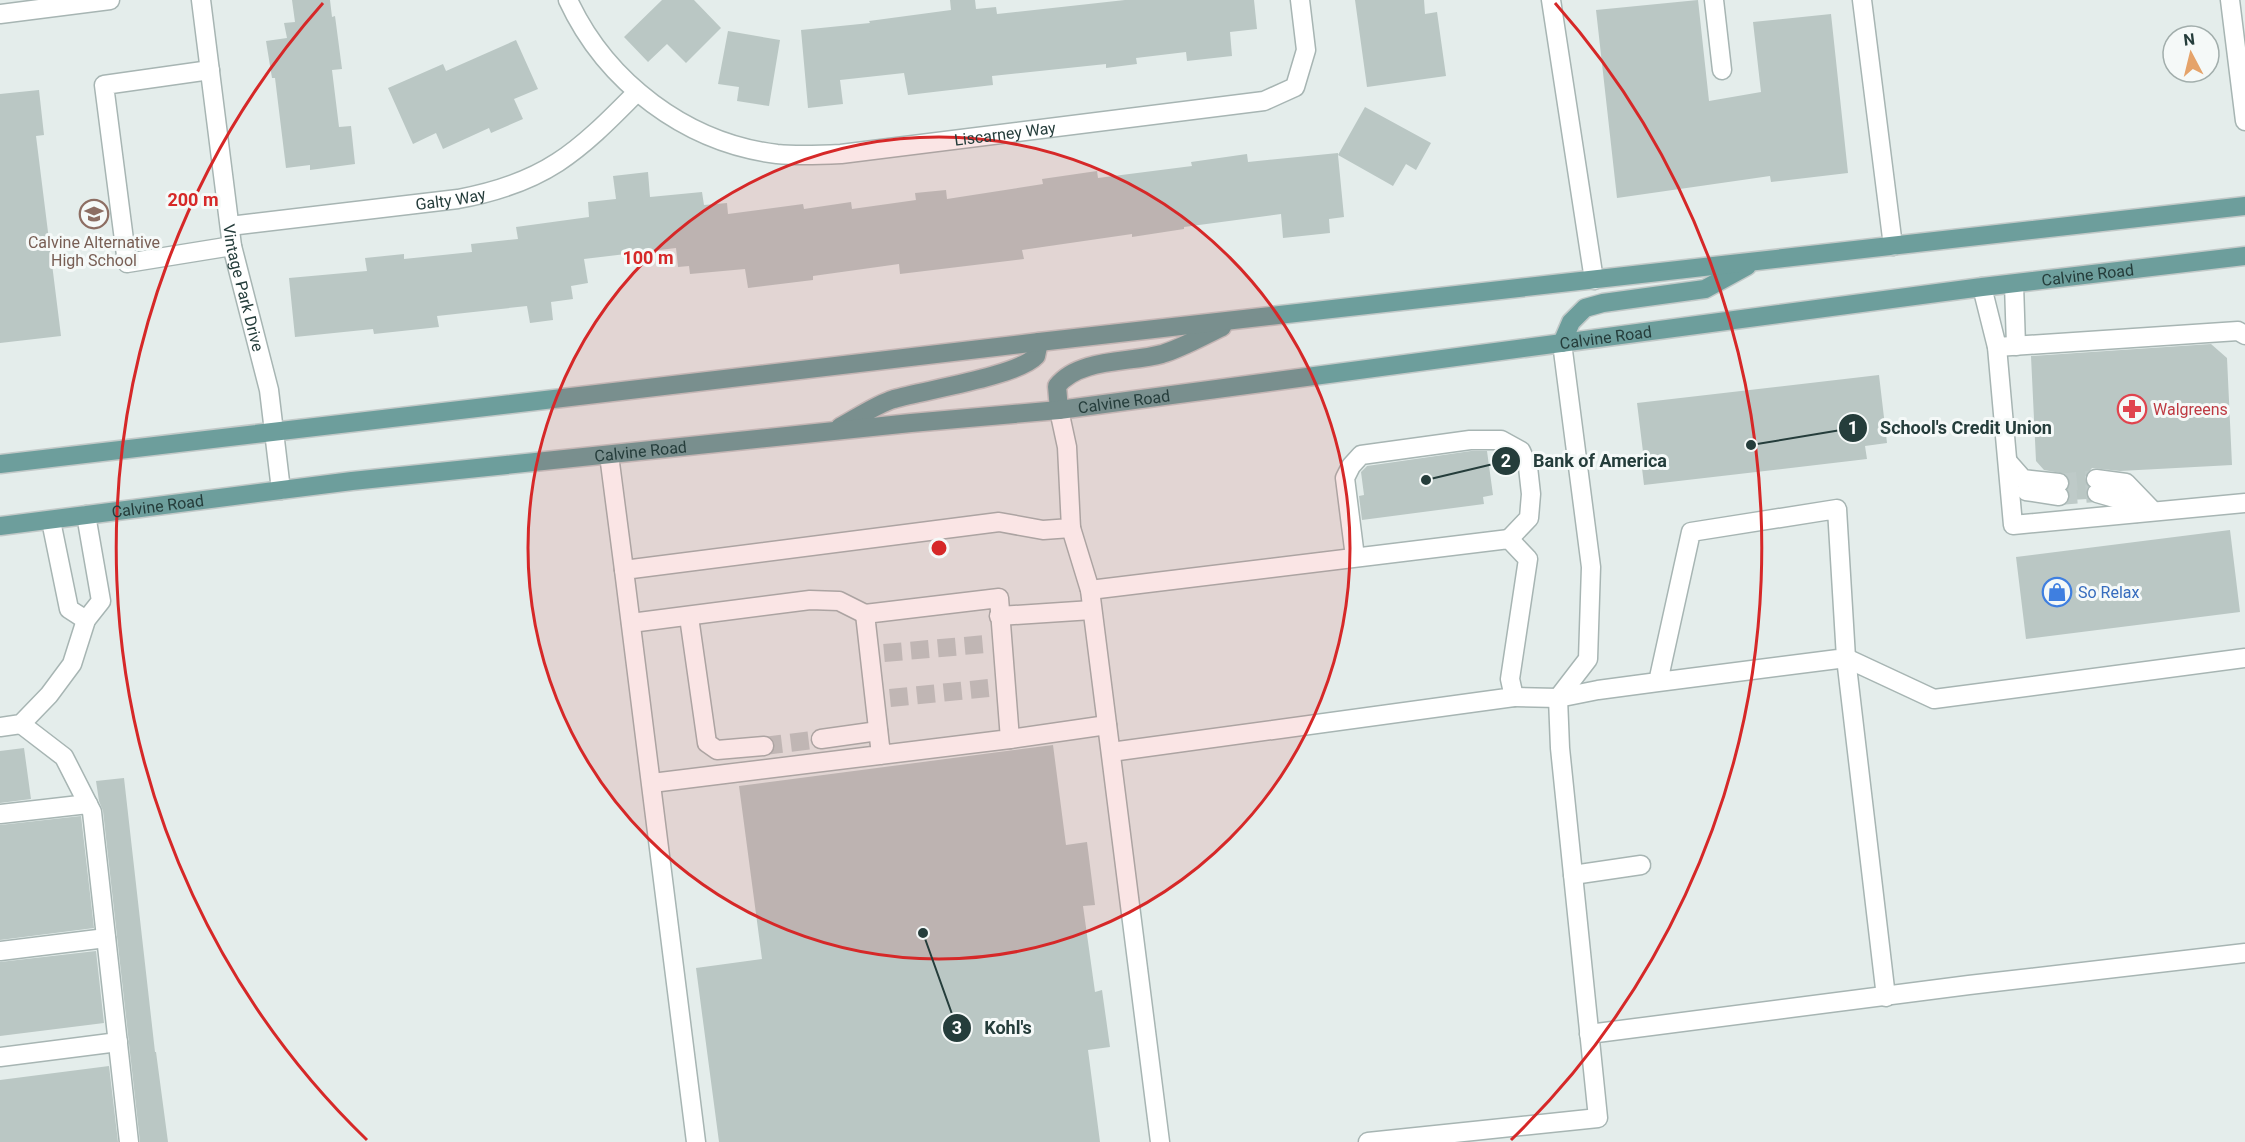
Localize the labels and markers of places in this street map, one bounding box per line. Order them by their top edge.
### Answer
school or university icon: Calvine Alternative High School [78,198,110,230]
place label: Calvine Alternative High School [28,233,160,270]
pharmacy icon: Walgreens [2116,393,2148,425]
place label: Walgreens [2153,400,2228,419]
callout: School's Credit Union [1838,410,2064,446]
callout: Bank of America [1491,443,1679,479]
centre of rings [929,538,949,558]
shop icon: So Relax [2041,576,2073,608]
place label: So Relax [2078,583,2140,602]
callout: Kohl's [942,1010,1044,1046]

